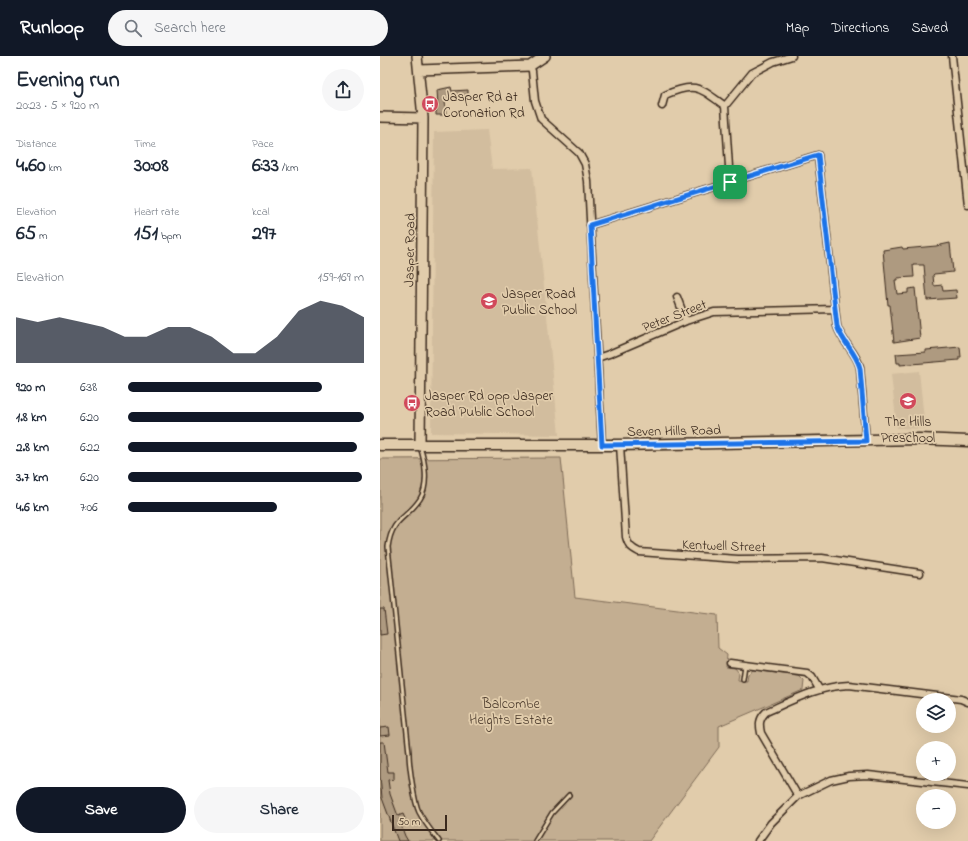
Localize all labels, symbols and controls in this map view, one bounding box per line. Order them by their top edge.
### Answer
search box [108,10,388,46]
text: Runloop [20,15,84,42]
icon: search [122,17,144,39]
text: Search here [154,17,226,39]
text: Map [786,18,809,39]
text: Directions [831,18,889,39]
text: Saved [911,18,948,39]
text: Evening run [16,65,120,97]
button: share [322,69,364,111]
place label: Jasper Rd at Coronation Rd [443,87,525,124]
bus stop icon: Jasper Rd at Coronation Rd [420,94,440,114]
text: 20:23 · 5 × 920 m [16,96,99,115]
text: Distance [16,136,57,152]
text: Time [134,136,156,152]
text: Pace [252,136,273,152]
text: 4.60 [16,152,46,181]
text: 30:08 [134,152,169,181]
text: 6:33 [252,152,279,181]
text: km [46,160,62,176]
text: /km [279,160,299,176]
pin [713,165,747,199]
icon: arrive [719,171,741,193]
text: Elevation [16,204,56,220]
text: Heart rate [134,204,179,220]
text: kcal [252,204,270,220]
street label: Jasper Road [399,213,422,287]
text: 65 [16,220,36,249]
text: 151 [134,220,158,249]
text: 297 [252,220,276,249]
text: m [36,228,48,244]
text: bpm [158,228,181,244]
text: Elevation [16,268,64,287]
text: 159–169 m [318,268,364,287]
place label: Jasper Road Public School [502,284,577,321]
school or university icon: Jasper Road Public School [479,291,499,311]
street label: Peter Street [639,294,710,338]
text: 920 m [16,378,45,397]
text: 6:38 [80,378,97,397]
place label: Jasper Rd opp Jasper Road Public School [425,386,554,423]
school or university icon: The Hills Preschool [898,391,918,411]
bus stop icon: Jasper Rd opp Jasper Road Public School [402,393,422,413]
text: 1.8 km [16,408,47,427]
text: 6:20 [80,408,99,427]
place label: The Hills Preschool [881,412,935,449]
street label: Seven Hills Road [627,420,721,443]
text: 2.8 km [16,438,49,457]
text: 6:22 [80,438,100,457]
text: 3.7 km [16,468,48,487]
text: 6:20 [80,468,99,487]
text: 4.6 km [16,498,49,517]
text: 7:06 [80,498,98,517]
street label: Kentwell Street [682,535,766,558]
map controls [916,693,956,829]
button: layers [916,693,956,733]
park label: Balcombe Heights Estate [469,694,553,732]
button: + [916,741,956,781]
button: Save [16,787,186,833]
button: Share [194,787,364,833]
button: − [916,789,956,829]
scale bar [392,813,447,832]
text: 50 m [398,814,420,830]

